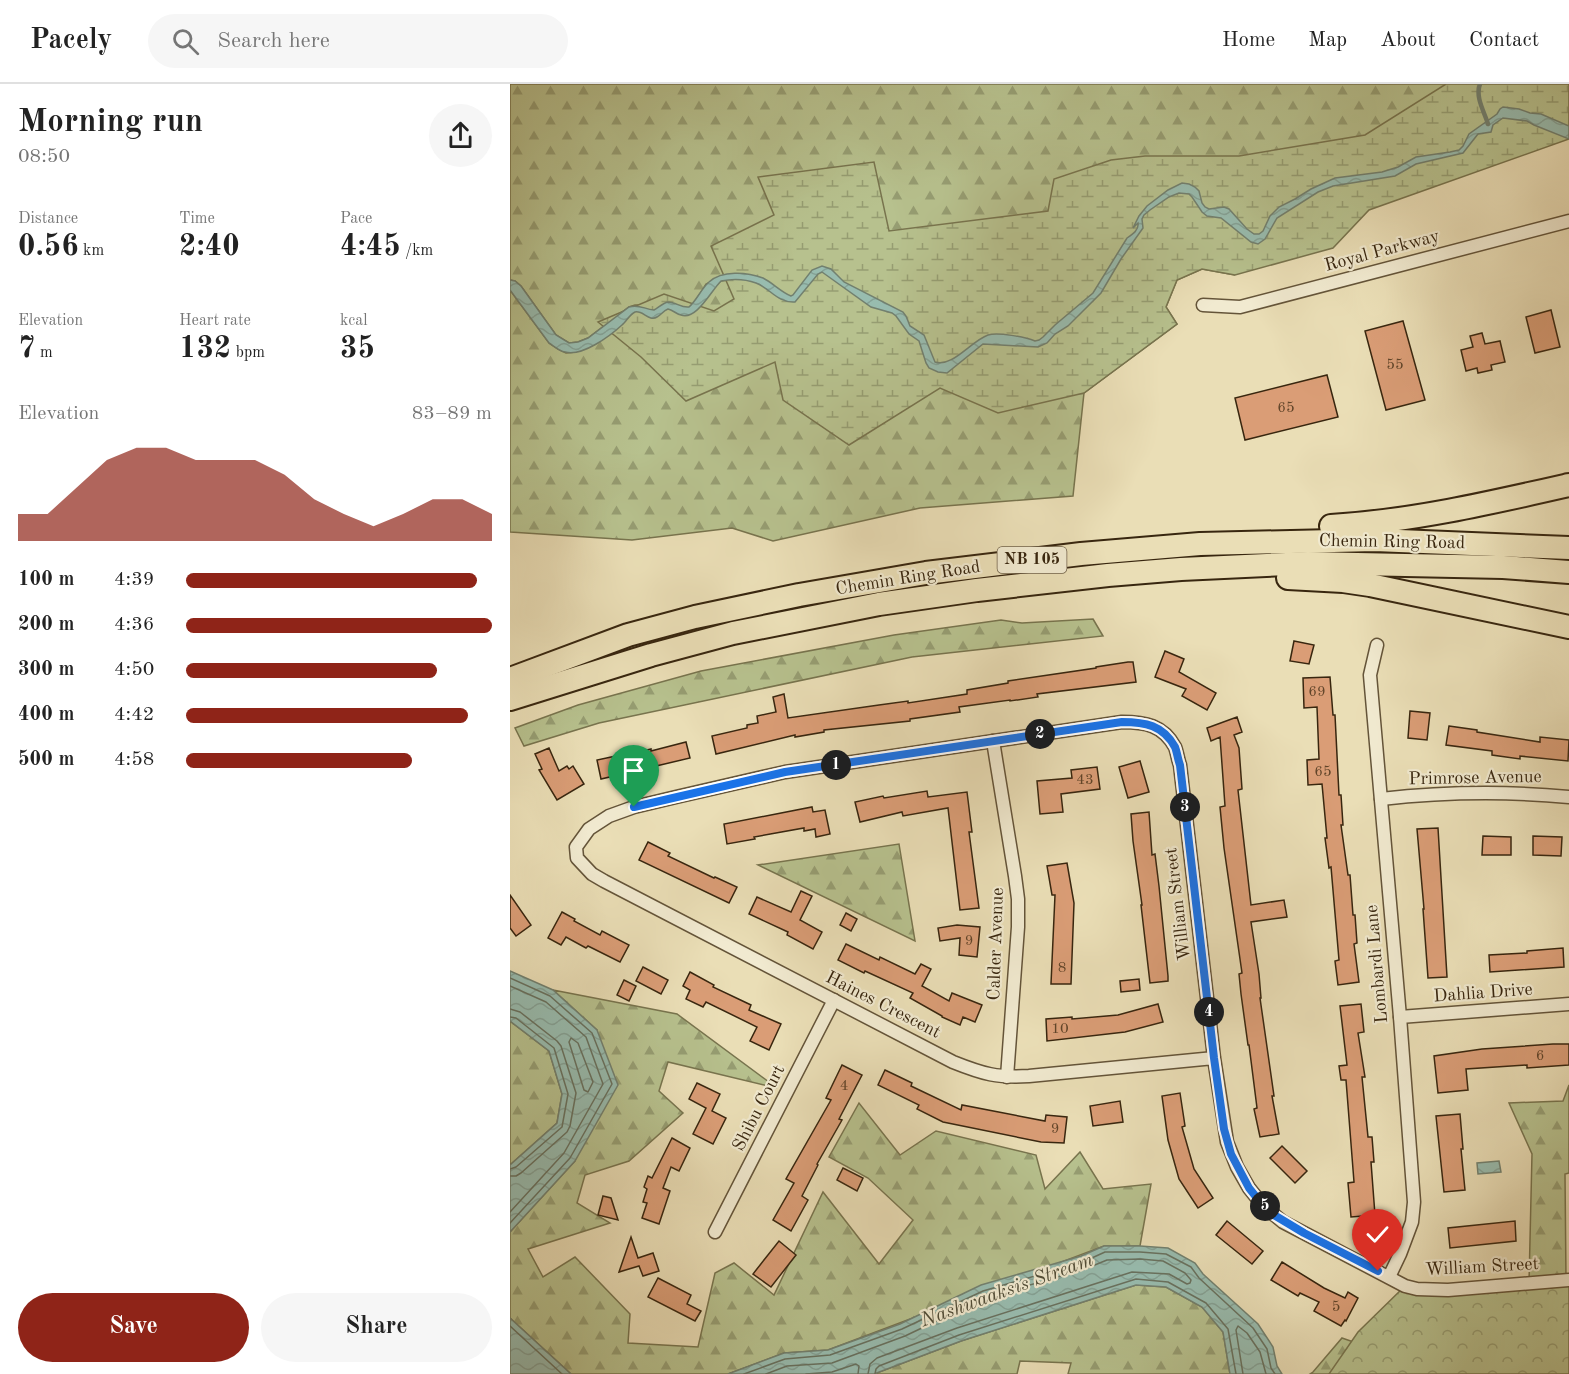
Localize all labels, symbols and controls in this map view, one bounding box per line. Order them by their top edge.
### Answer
search box [148,14,568,68]
icon: search [169,25,202,58]
text: Pacely [30,27,112,55]
text: Search here [217,30,330,52]
text: Home [1222,30,1275,51]
text: Map [1308,30,1347,51]
text: About [1380,30,1436,51]
text: Contact [1469,30,1539,51]
button: share [429,104,492,167]
text: Morning run [18,106,203,139]
text: 08:50 [18,147,70,167]
text: Distance [18,211,78,227]
text: Time [179,211,215,227]
text: Pace [340,211,372,227]
street label: Royal Parkway [1323,227,1442,275]
text: 0.56 [18,232,79,262]
text: 2:40 [179,232,240,262]
text: 4:45 [340,232,401,262]
text: km [79,243,104,259]
text: /km [401,243,433,259]
text: Elevation [18,313,83,329]
text: Heart rate [179,313,251,329]
text: kcal [340,313,368,329]
text: 7 [18,334,35,364]
text: 132 [179,334,231,364]
text: 35 [340,334,375,364]
text: m [35,345,53,361]
text: bpm [231,345,265,361]
house number: 55 [1386,358,1404,373]
house number: 65 [1277,401,1295,416]
text: Elevation [18,404,99,424]
text: 83–89 m [412,404,492,424]
street label: Chemin Ring Road [1319,532,1465,552]
road number: NB 105 [998,547,1066,573]
street label: Chemin Ring Road [834,558,982,598]
text: 100 m [18,570,74,590]
text: 4:39 [114,570,154,590]
text: 200 m [18,615,74,635]
text: 4:36 [114,615,154,635]
text: 300 m [18,660,74,680]
text: 4:50 [114,660,154,680]
house number: 69 [1308,685,1326,700]
text: 400 m [18,705,74,725]
text: 4:42 [114,705,154,725]
pin: 2 [1025,719,1055,749]
text: 2 [1035,726,1045,742]
pin [608,745,659,807]
text: 500 m [18,750,74,770]
text: 4:58 [114,750,154,770]
pin: 1 [821,750,851,780]
icon: arrive [617,754,650,787]
text: 1 [831,757,841,773]
house number: 65 [1314,765,1332,780]
street label: Primrose Avenue [1408,768,1542,788]
house number: 43 [1076,773,1094,788]
pin: 3 [1170,792,1200,822]
text: 3 [1180,799,1190,815]
street label: William Street [1162,846,1194,962]
street label: Calder Avenue [985,887,1007,1001]
street label: Lombardi Lane [1363,904,1391,1024]
house number: 9 [965,934,973,949]
house number: 8 [1058,961,1066,976]
street label: Haines Crescent [823,968,943,1042]
street label: Dahlia Drive [1433,981,1533,1005]
pin: 4 [1194,997,1224,1027]
text: 4 [1204,1004,1214,1020]
house number: 10 [1051,1022,1069,1037]
house number: 6 [1536,1049,1544,1064]
street label: Shibu Court [730,1062,788,1154]
house number: 4 [840,1079,848,1094]
house number: 9 [1051,1122,1059,1137]
pin: 5 [1250,1191,1280,1221]
text: 5 [1260,1198,1270,1214]
pin [1352,1209,1403,1271]
icon: check [1361,1218,1394,1251]
water label: Nashwaaksis Stream [917,1250,1096,1332]
street label: William Street [1425,1255,1539,1279]
button: Save [18,1293,249,1362]
button: Share [261,1293,492,1362]
house number: 5 [1332,1300,1340,1315]

